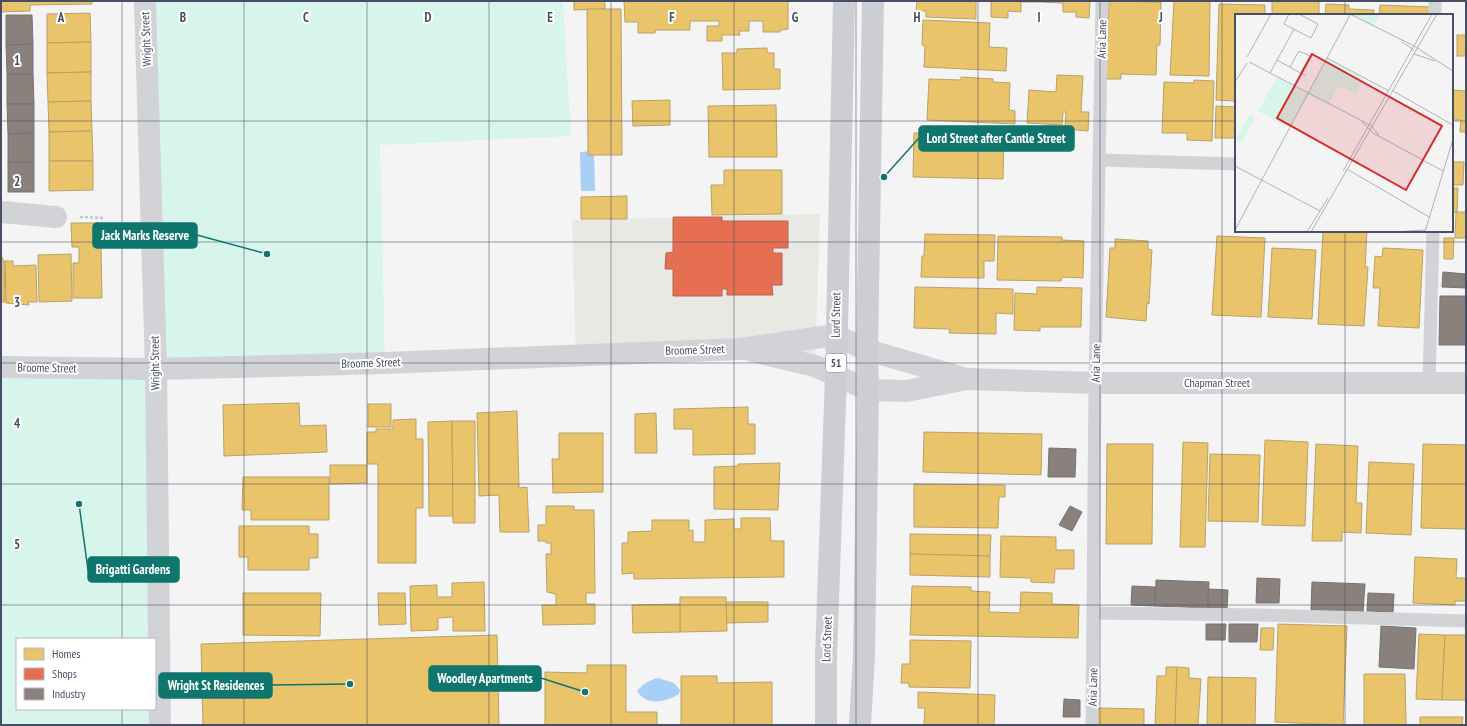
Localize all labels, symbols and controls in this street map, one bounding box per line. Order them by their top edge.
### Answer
text: A [57,9,65,26]
text: B [180,9,186,26]
text: C [303,9,309,26]
text: D [425,9,432,26]
text: E [547,9,553,26]
text: F [669,9,675,26]
text: G [792,9,799,26]
text: H [914,9,921,26]
text: I [1037,9,1041,26]
text: J [1158,9,1163,26]
street label: Wright Street [137,11,154,67]
inset map [1235,14,1453,232]
street label: Aria Lane [1094,19,1109,58]
text: 1 [14,52,20,69]
callout: Lord Street after Cantle Street [919,126,1074,151]
text: Lord Street after Cantle Street [927,130,1066,147]
text: 2 [14,173,20,190]
callout: Jack Marks Reserve [93,223,197,248]
text: Jack Marks Reserve [100,227,189,244]
street label: Lord Street [828,291,843,338]
text: 3 [14,294,20,311]
street label: Wright Street [147,335,162,390]
street label: Broome Street [665,341,726,358]
street label: Aria Lane [1088,343,1103,382]
street label: Broome Street [341,354,402,371]
road number: 51 [826,354,846,372]
street label: Broome Street [17,359,78,376]
street label: Chapman Street [1184,375,1251,390]
text: 4 [14,415,21,432]
text: 5 [14,536,20,553]
callout: Brigatti Gardens [88,557,179,582]
text: Brigatti Gardens [96,561,171,578]
street label: Lord Street [818,615,835,662]
legend [16,638,156,710]
text: Homes [52,646,80,661]
text: Shops [52,666,77,681]
callout: Woodley Apartments [429,666,541,691]
street label: Aria Lane [1085,667,1100,706]
text: Woodley Apartments [436,670,533,687]
callout: Wright St Residences [159,673,272,698]
text: Wright St Residences [167,677,265,694]
text: Industry [52,686,86,701]

